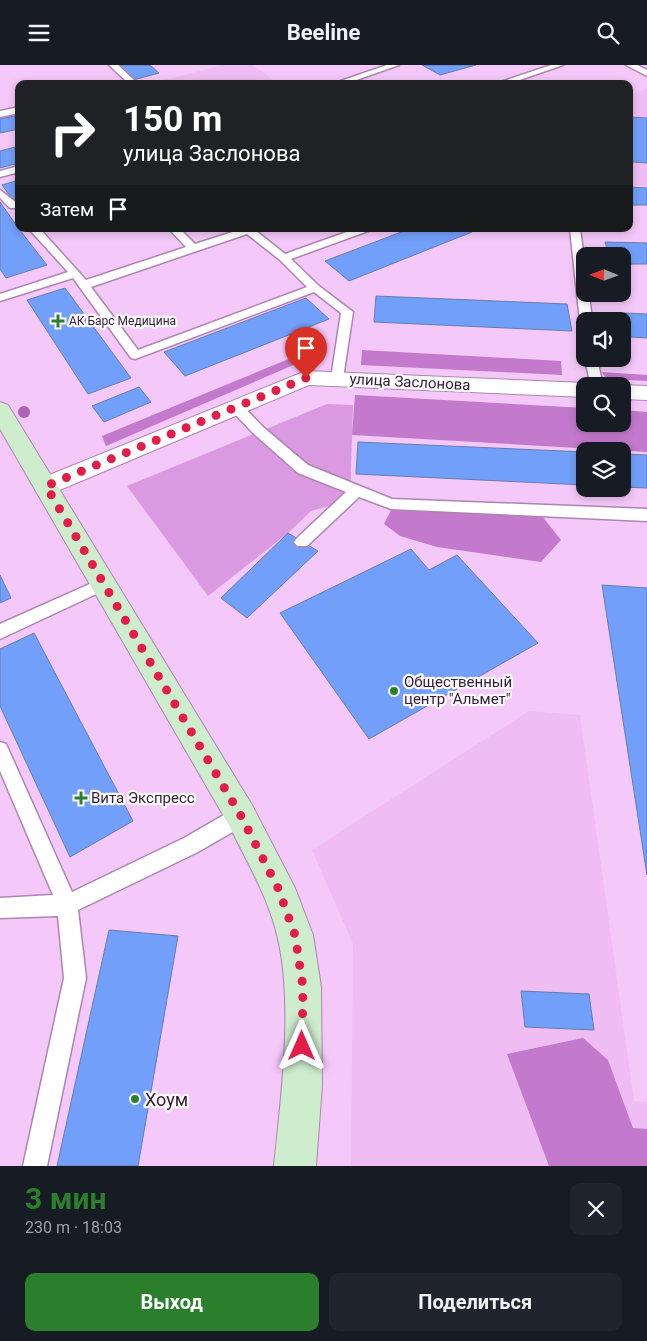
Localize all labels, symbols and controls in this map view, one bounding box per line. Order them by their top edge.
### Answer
icon: menu [25,19,53,47]
icon: search [594,19,622,47]
text: Beeline [287,20,360,45]
text: 150 m [123,99,222,140]
icon: right [40,100,105,165]
text: улица Заслонова [123,141,300,166]
icon: arrive [104,195,132,223]
text: Затем [40,198,94,221]
north arrow [576,247,631,303]
map controls [576,247,631,497]
button: sound [576,312,631,367]
marker: АК Барс Медицина [51,314,65,328]
place label: АК Барс Медицина [69,314,176,328]
pin [285,327,327,378]
icon: arrive [292,334,320,362]
street label: улица Заслонова [349,370,471,394]
button: search [576,377,631,432]
button: layers [576,442,631,497]
place label: Общественный центр "Альмет" [404,673,512,708]
marker: Общественный центр "Альмет" [388,685,400,697]
place label: Вита Экспресс [91,789,195,807]
marker: Вита Экспресс [75,792,87,804]
position arrow [275,1019,327,1071]
place label: Хоум [145,1089,188,1110]
marker: Хоум [129,1093,141,1105]
text: 3 мин [25,1181,106,1216]
button: close [570,1183,622,1235]
text: 230 m · 18:03 [25,1218,122,1237]
button: Выход [25,1273,319,1331]
button: Поделиться [329,1273,622,1331]

